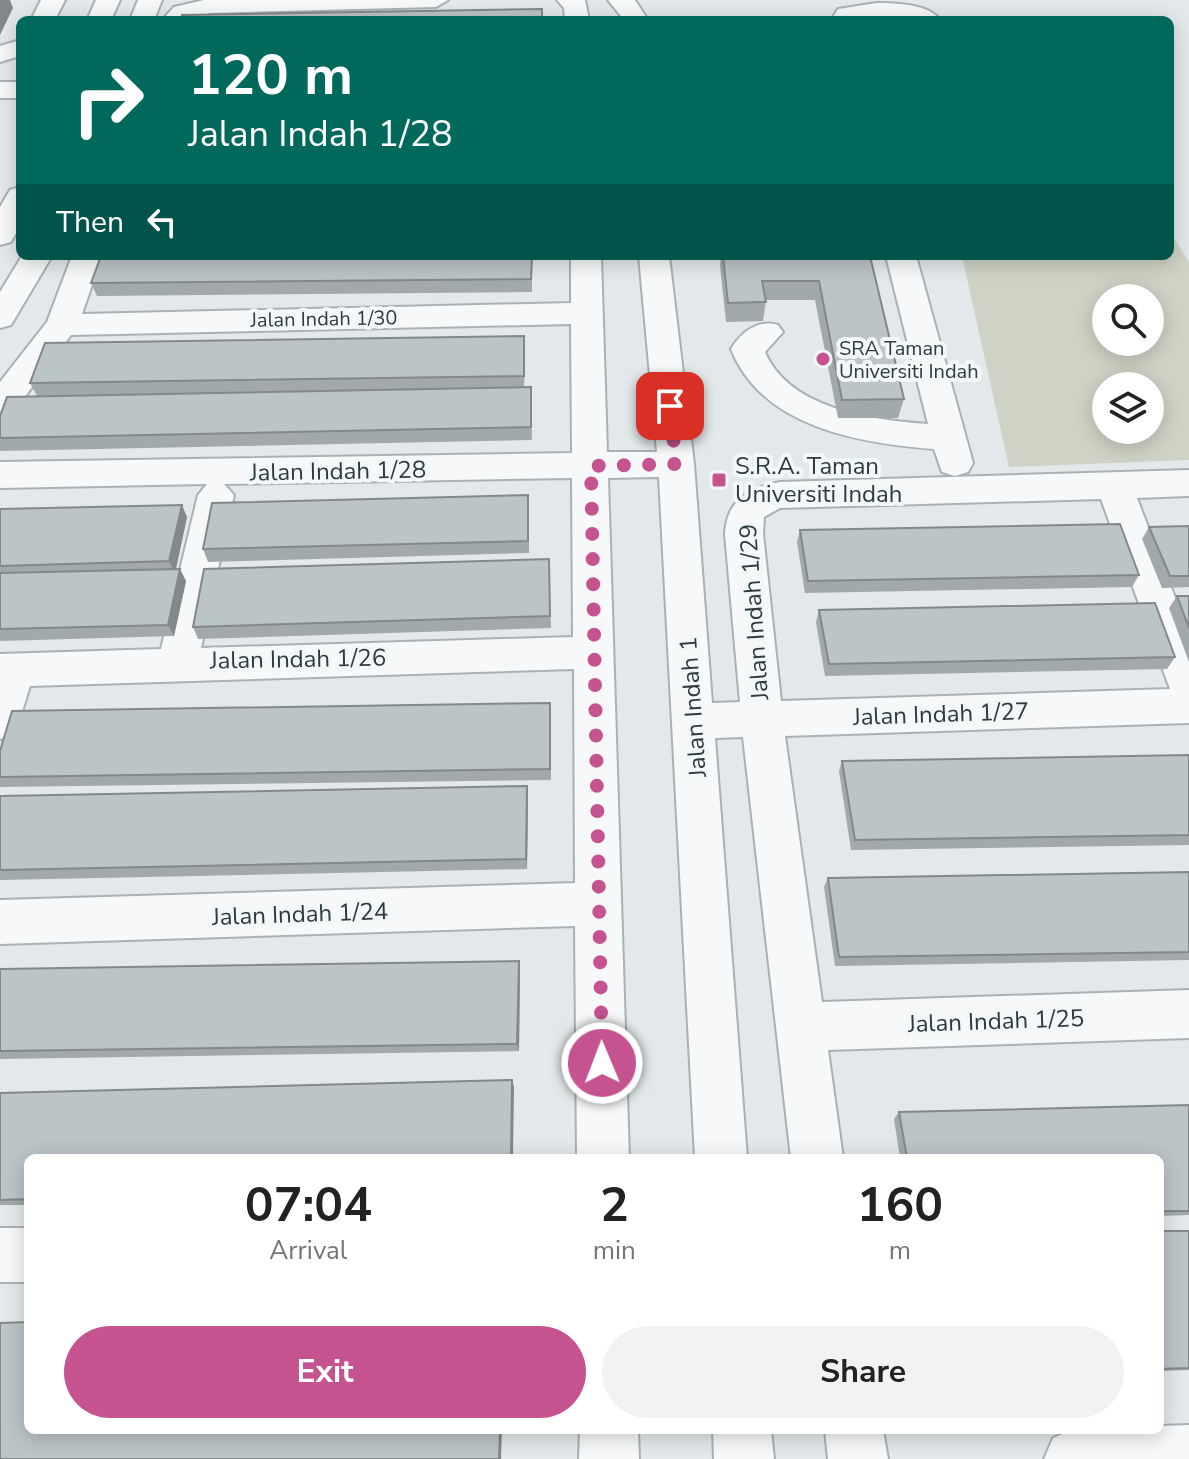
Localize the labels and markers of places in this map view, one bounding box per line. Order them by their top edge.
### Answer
place label: SRA Taman Universiti Indah [839,335,979,385]
marker: SRA Taman Universiti Indah [814,350,832,368]
pin [636,372,704,440]
place label: S.R.A. Taman Universiti Indah [735,450,902,510]
marker: S.R.A. Taman Universiti Indah [710,471,728,489]

